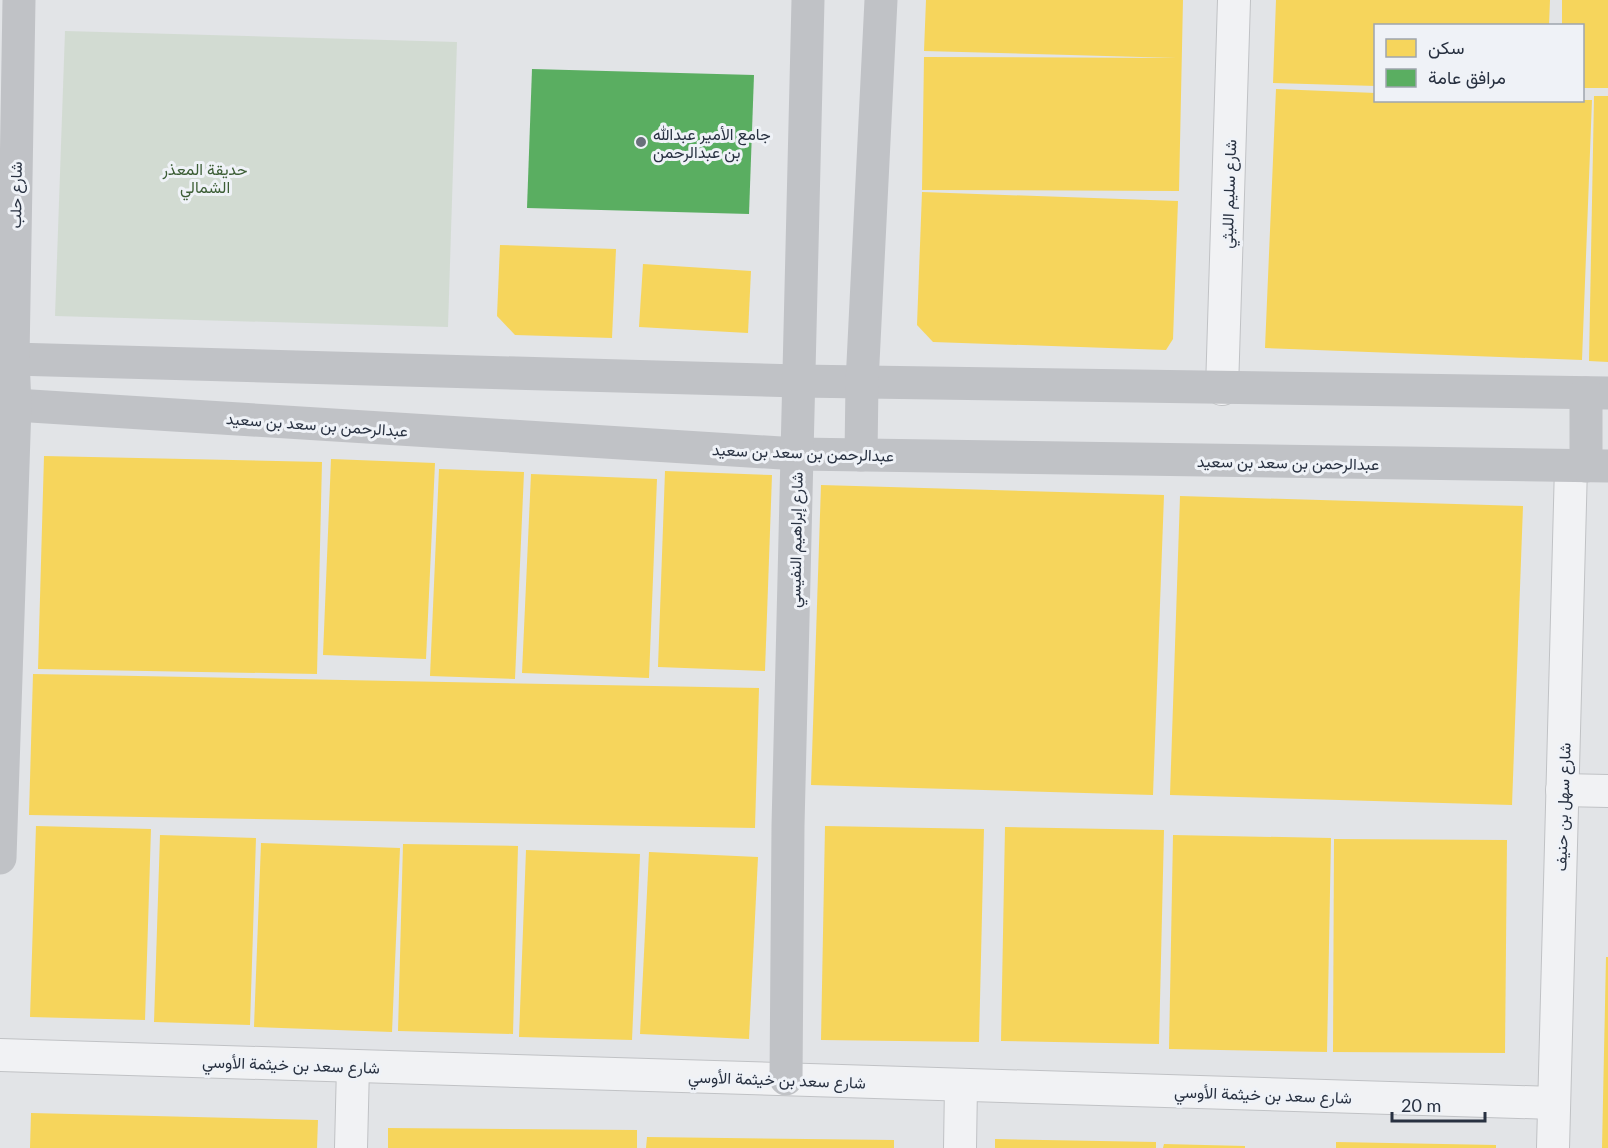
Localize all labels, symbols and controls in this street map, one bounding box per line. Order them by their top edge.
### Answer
legend [1374,24,1584,102]
text: سكن [1428,36,1464,59]
text: مرافق عامة [1428,66,1506,89]
place label: جامع الأمير عبدالله بن عبدالرحمن [653,124,771,163]
marker: جامع الأمير عبدالله بن عبدالرحمن [634,135,648,149]
street label: شارع سليم الليثي [1217,139,1244,249]
park label: حديقة المعذر الشمالي [161,159,248,201]
street label: شارع حلب [5,161,28,229]
street label: عبدالرحمن بن سعد بن سعيد [225,408,409,442]
street label: عبدالرحمن بن سعد بن سعيد [711,439,894,467]
street label: عبدالرحمن بن سعد بن سعيد [1197,451,1379,475]
street label: شارع إبراهيم النفيسي [784,472,811,608]
street label: شارع سهل بن حنيف [1550,742,1577,872]
street label: شارع سعد بن خيثمة الأوسي [202,1051,380,1082]
street label: شارع سعد بن خيثمة الأوسي [688,1066,866,1097]
street label: شارع سعد بن خيثمة الأوسي [1174,1081,1352,1112]
scale bar [1392,1085,1485,1123]
text: 20 m [1401,1094,1441,1116]

